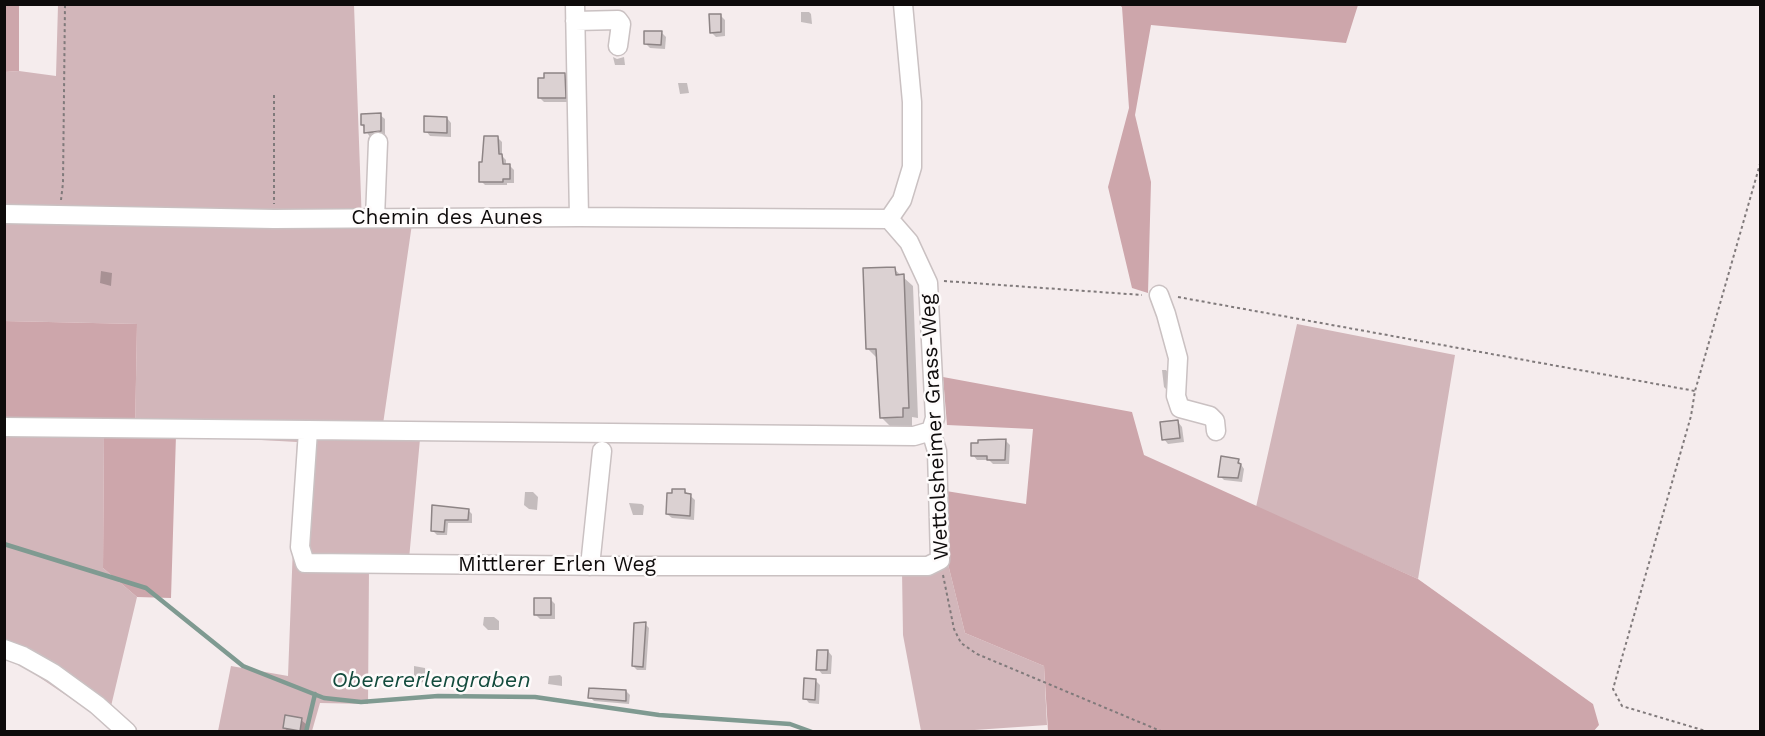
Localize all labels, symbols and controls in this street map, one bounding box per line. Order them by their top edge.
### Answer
street label: Chemin des Aunes [351,205,543,231]
street label: Wettolsheimer Grass-Weg [915,293,955,561]
street label: Mittlerer Erlen Weg [458,552,656,578]
water label: Oberererlengraben [331,668,531,694]

